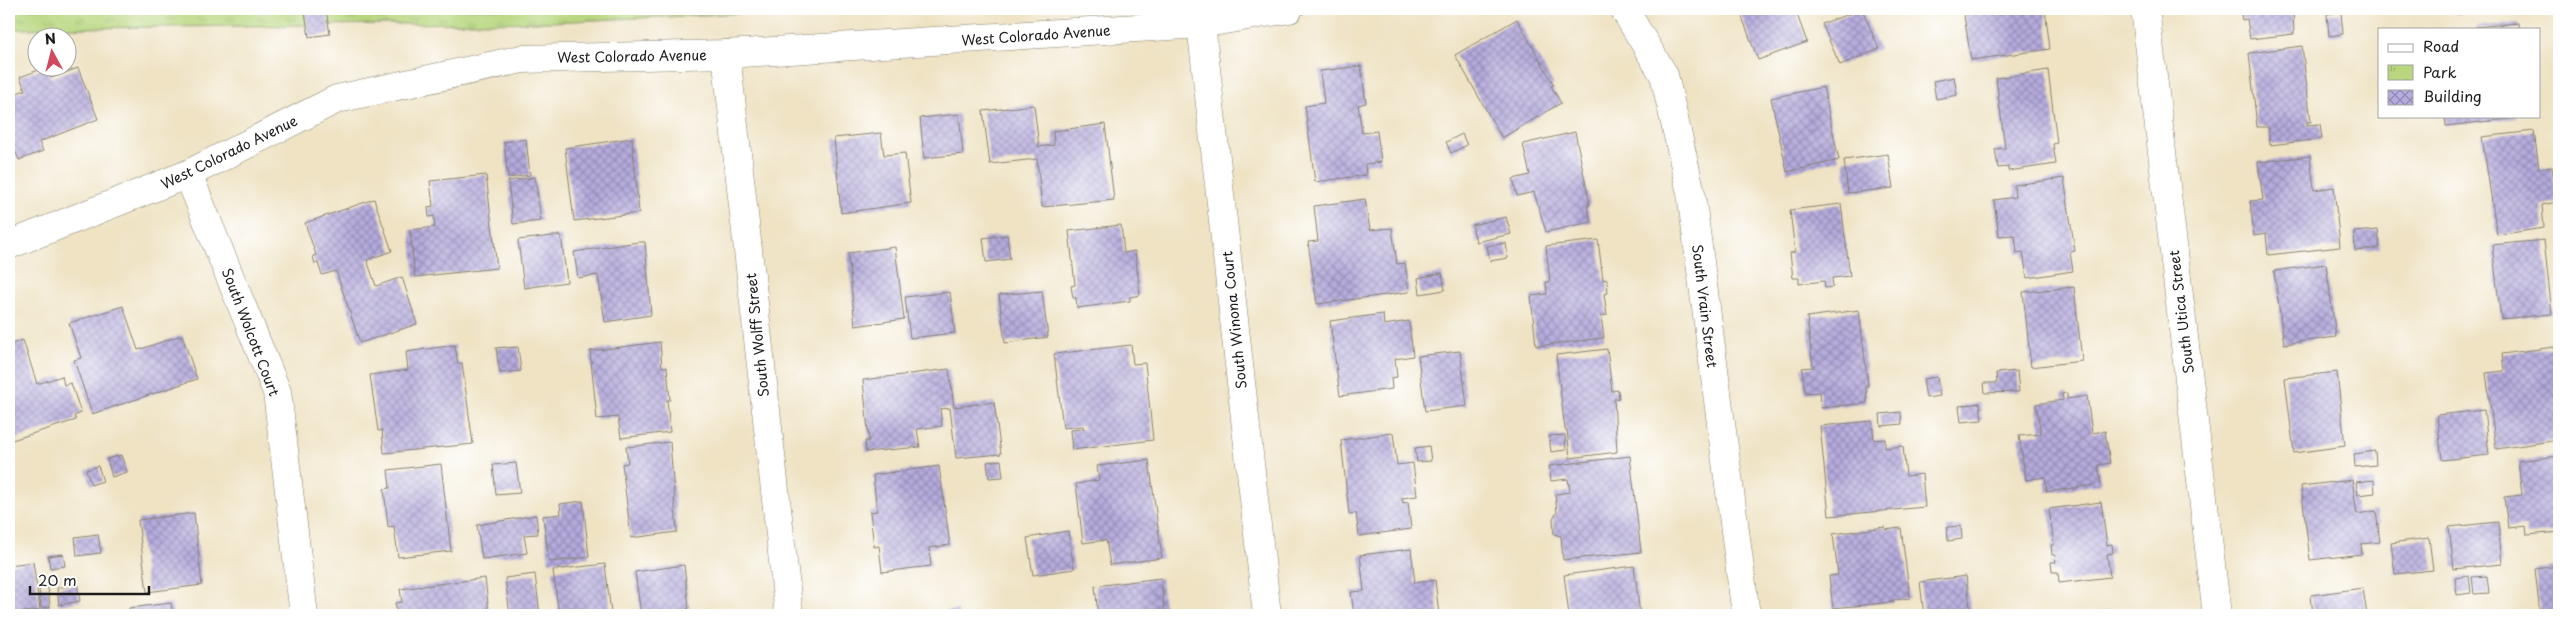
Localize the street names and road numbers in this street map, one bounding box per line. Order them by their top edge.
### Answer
street label: West Colorado Avenue [961,19,1112,51]
street label: West Colorado Avenue [557,44,707,68]
street label: West Colorado Avenue [157,110,301,194]
street label: South Vrain Street [1687,243,1723,369]
street label: South Utica Street [2163,249,2199,375]
street label: South Winona Court [1216,250,1252,390]
street label: South Wolcott Court [217,265,285,399]
street label: South Wolff Street [740,272,774,398]

